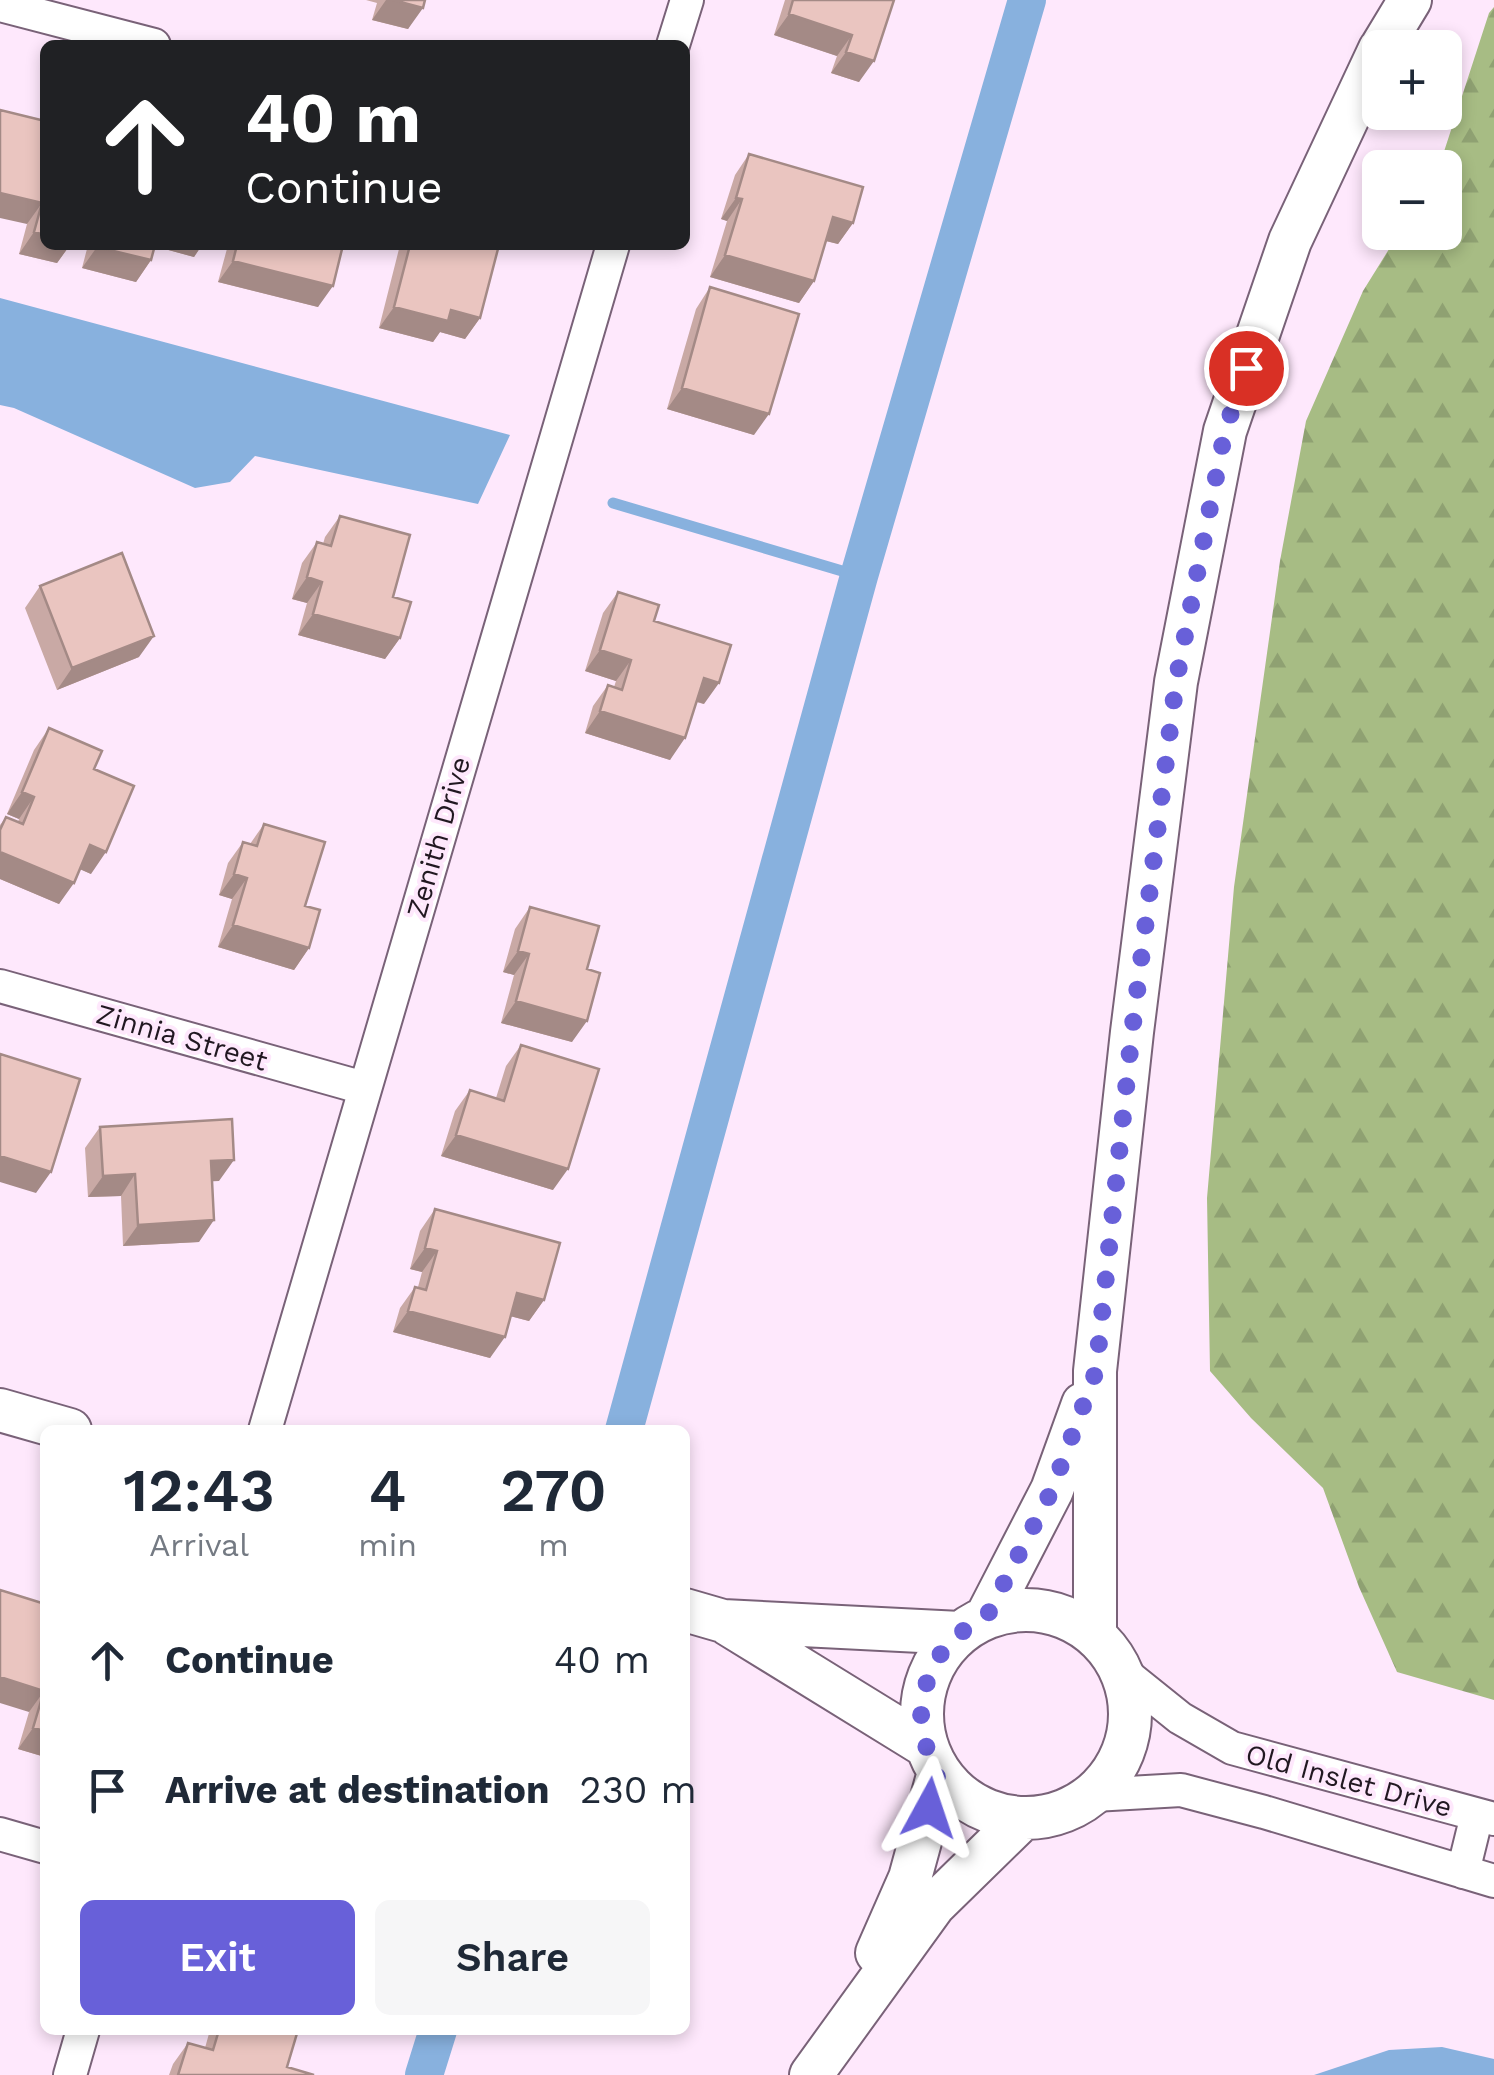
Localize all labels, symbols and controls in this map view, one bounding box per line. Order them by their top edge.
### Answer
map controls [1362,30,1462,250]
button: + [1362,30,1462,130]
text: 40 m [245,77,421,159]
icon: ahead [80,80,210,210]
button: − [1362,150,1462,250]
text: Continue [245,161,443,214]
pin [1204,326,1289,411]
icon: arrive [1219,341,1274,396]
street label: Zenith Drive [400,753,477,922]
street label: Zinnia Street [93,997,271,1078]
text: 12:43 [123,1455,275,1526]
text: 4 [369,1455,407,1526]
text: 270 [500,1455,607,1526]
text: Arrival [149,1526,249,1564]
text: min [358,1526,417,1564]
text: m [538,1526,569,1564]
icon: ahead [80,1633,135,1688]
text: Continue [165,1638,334,1682]
text: 40 m [554,1638,650,1682]
street label: Old Inslet Drive [1242,1737,1456,1824]
position arrow [877,1756,981,1860]
icon: arrive [80,1763,135,1818]
text: Arrive at destination [165,1768,550,1812]
text: 230 m [580,1768,697,1812]
button: Exit [80,1900,355,2015]
button: Share [375,1900,650,2015]

